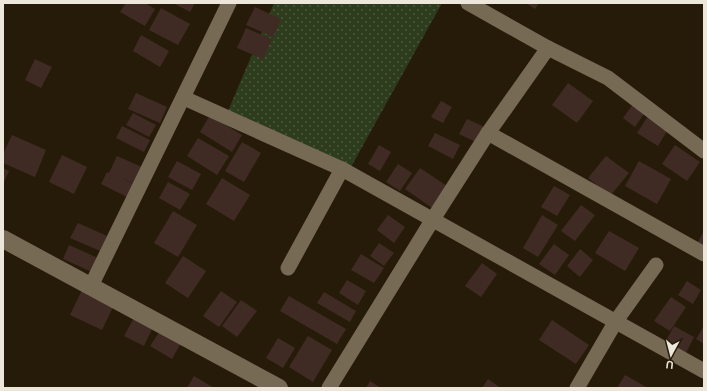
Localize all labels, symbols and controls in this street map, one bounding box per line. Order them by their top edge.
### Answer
north arrow [651,335,691,375]
text: U [665,357,674,371]

